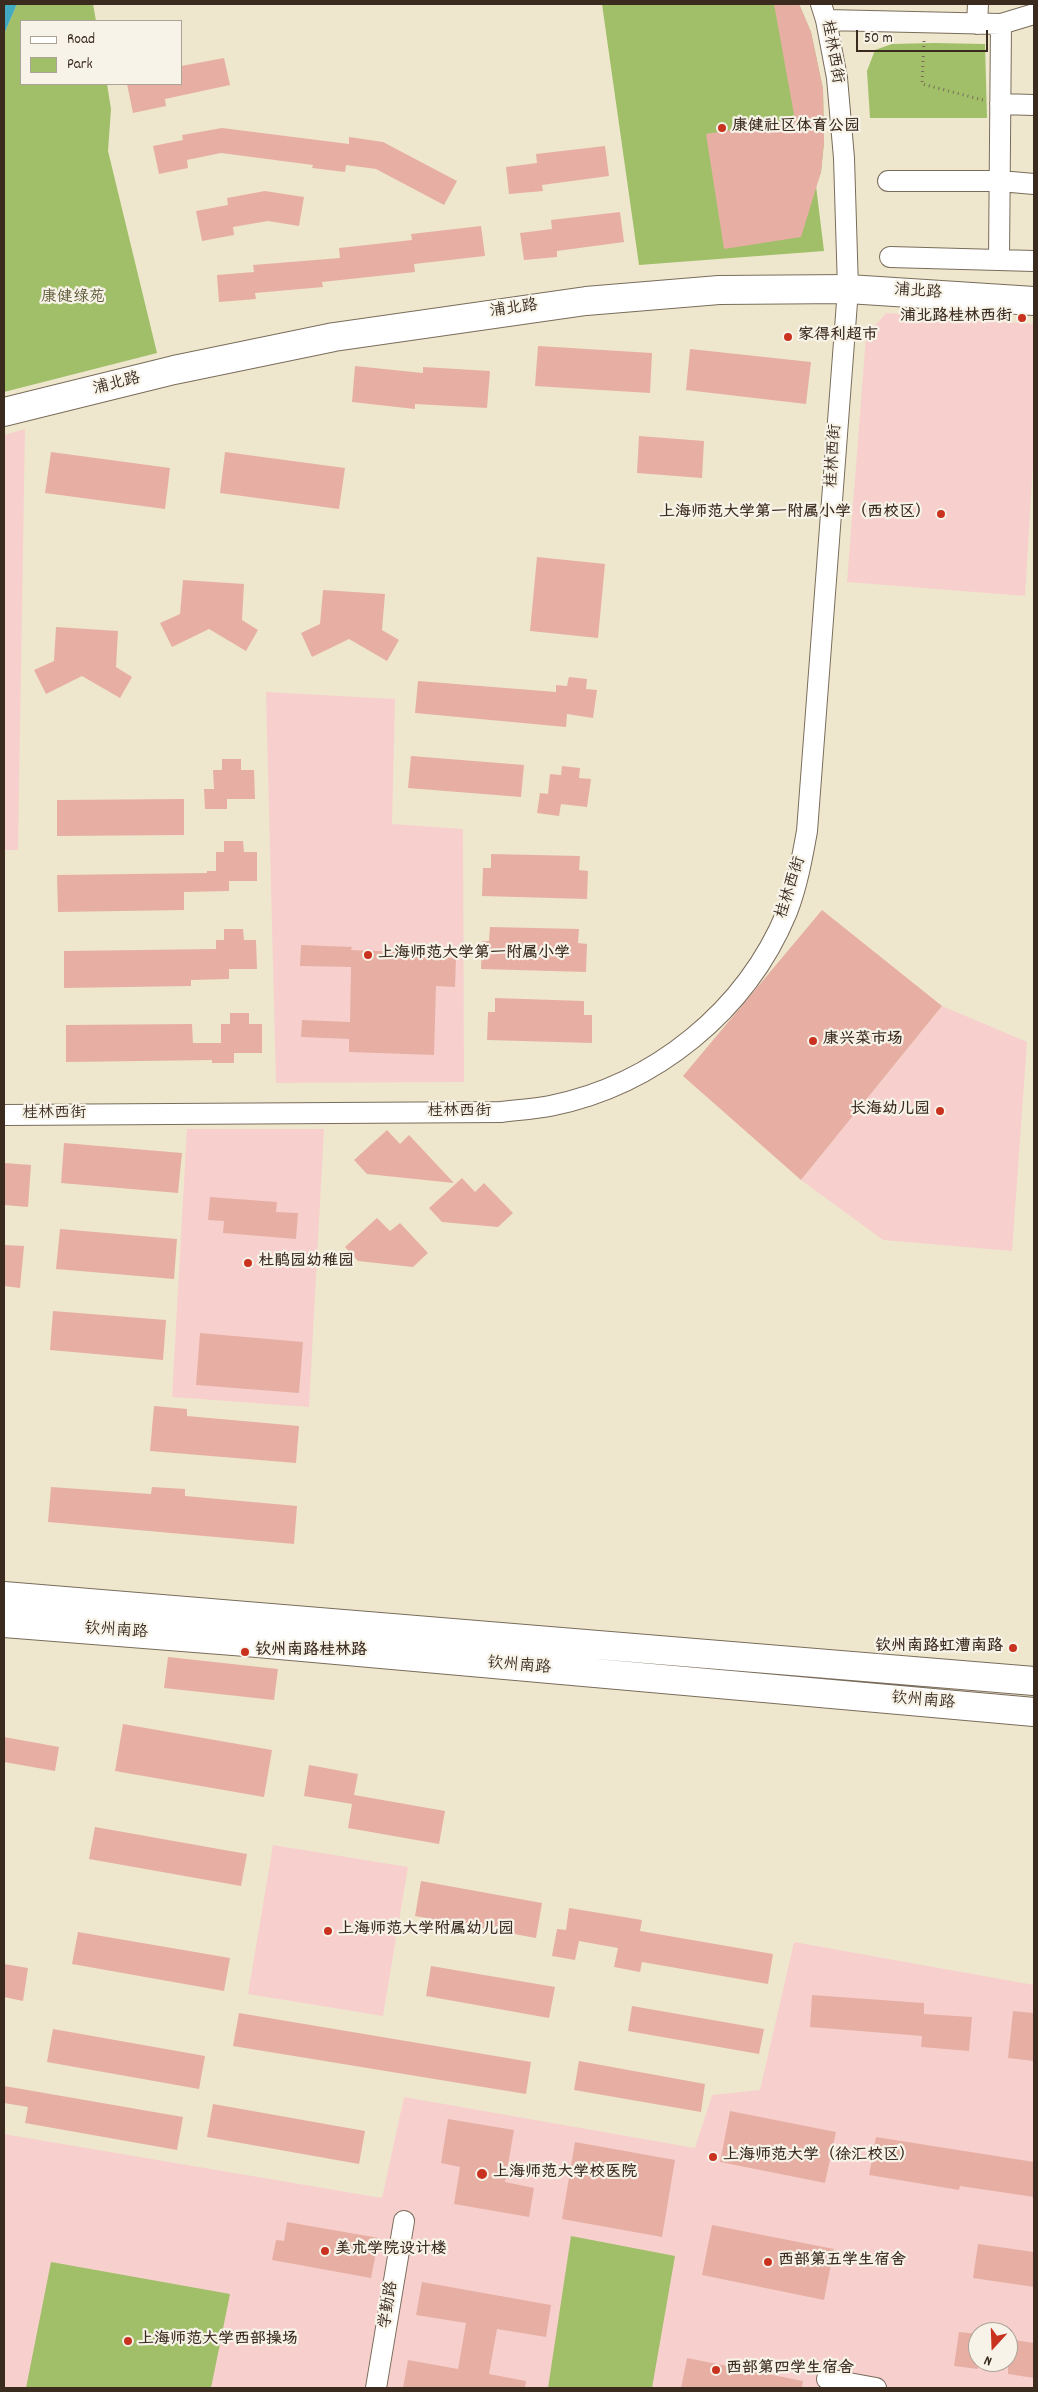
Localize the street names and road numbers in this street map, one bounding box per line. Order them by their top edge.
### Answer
street label: 桂林西街 [816,19,846,85]
street label: 浦北路 [893,282,943,304]
street label: 浦北路 [489,297,539,323]
street label: 浦北路 [91,370,143,400]
street label: 桂林西街 [823,423,847,489]
street label: 桂林西街 [773,855,811,921]
street label: 桂林西街 [427,1103,491,1123]
street label: 桂林西街 [22,1105,86,1125]
street label: 钦州南路 [83,1620,149,1644]
street label: 钦州南路 [486,1655,552,1679]
street label: 钦州南路 [890,1690,956,1714]
street label: 学勤路 [377,2280,403,2330]

